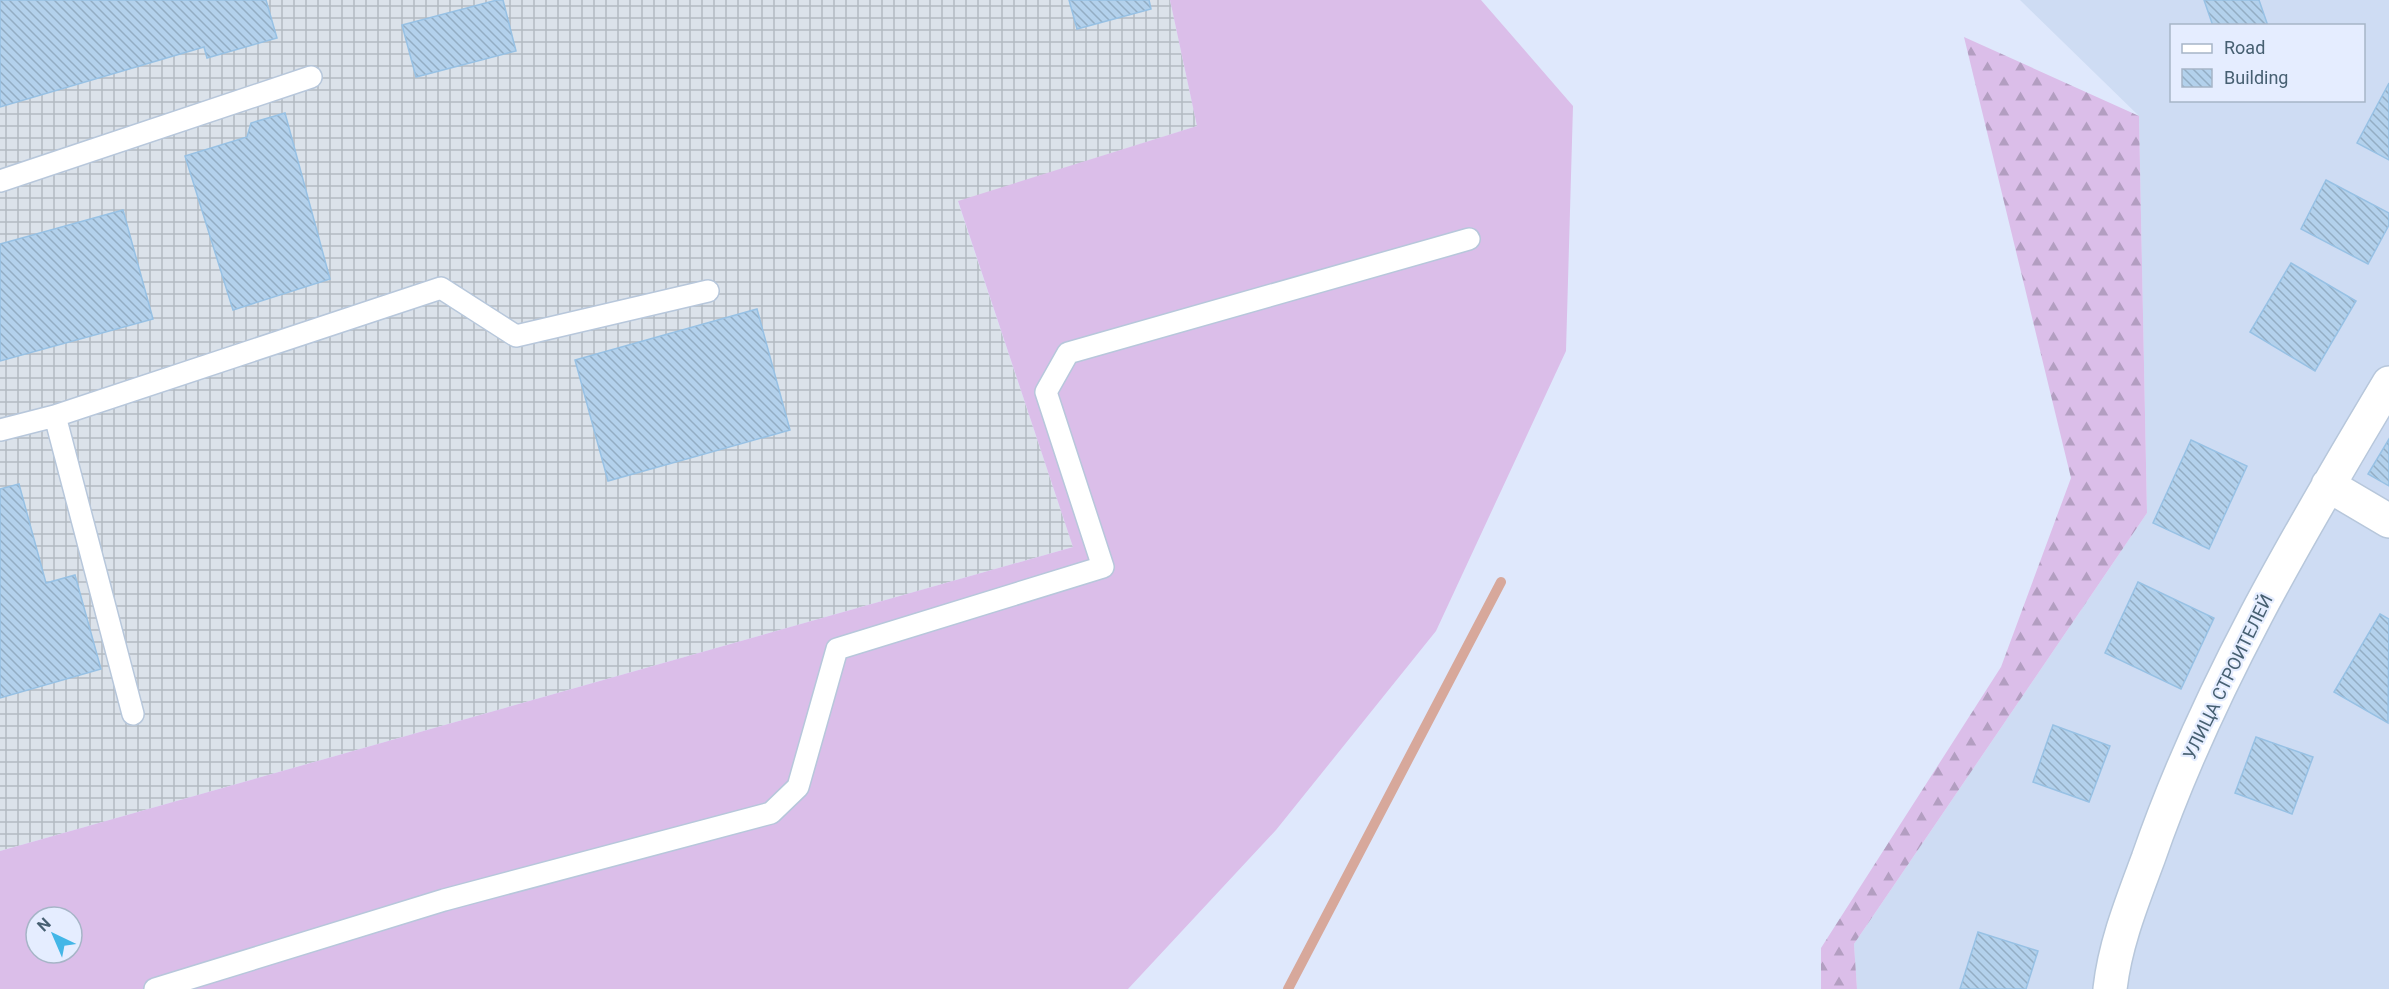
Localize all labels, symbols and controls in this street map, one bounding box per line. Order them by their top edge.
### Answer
legend [2170,24,2365,102]
text: Road [2224,37,2265,58]
text: Building [2224,67,2288,88]
street label: УЛИЦА СТРОИТЕЛЕЙ [2178,591,2277,763]
north arrow [24,905,84,965]
text: N [33,914,55,935]

